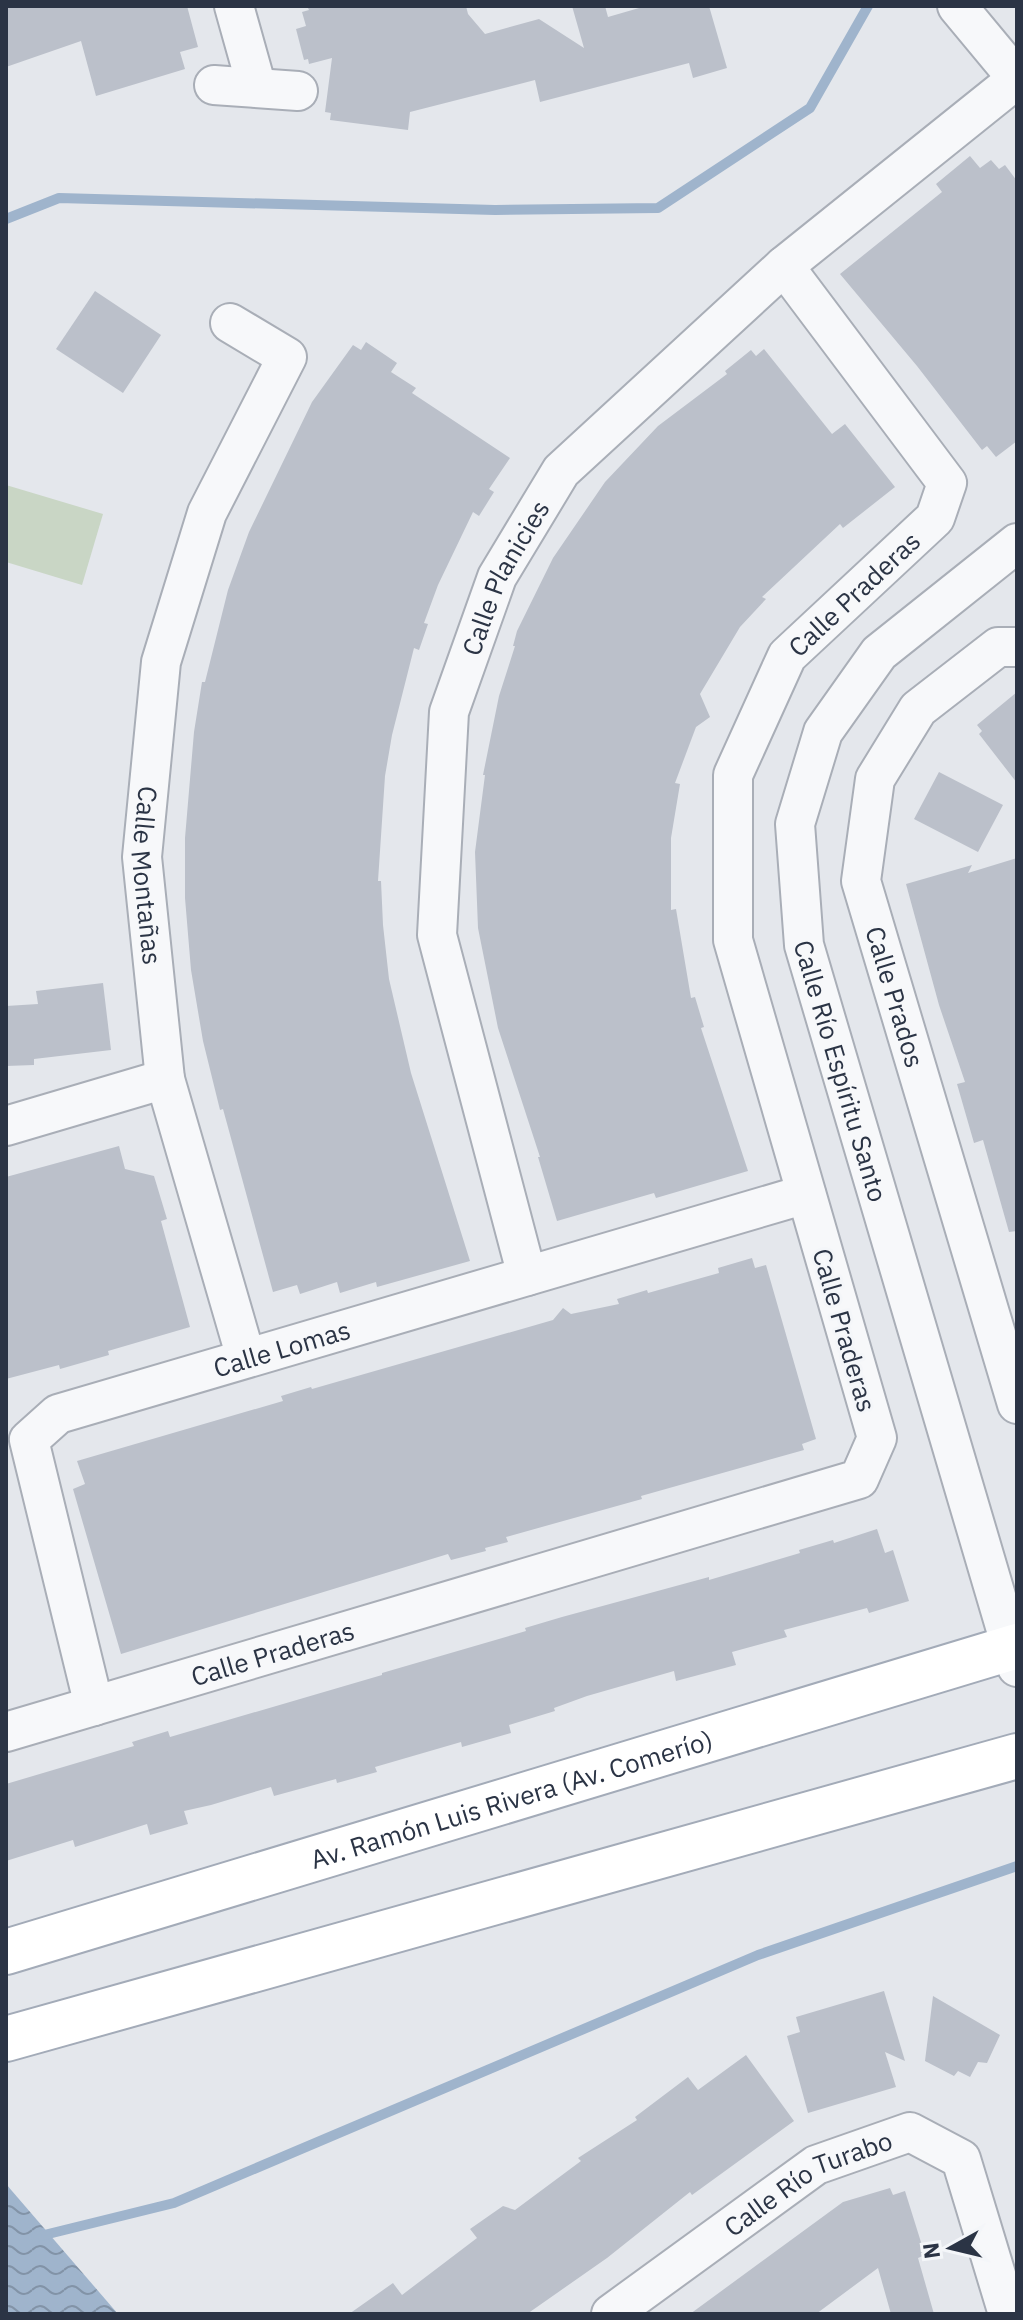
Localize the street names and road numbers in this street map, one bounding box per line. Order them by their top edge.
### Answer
street label: Calle Planicies [454,494,557,660]
street label: Calle Praderas [781,524,927,664]
street label: Calle Montañas [124,784,170,966]
street label: Calle Prados [858,922,933,1071]
street label: Calle Río Espíritu Santo [786,936,896,1206]
street label: Calle Praderas [805,1244,885,1416]
street label: Calle Lomas [209,1312,354,1384]
street label: Calle Praderas [187,1613,358,1693]
street label: Av. Ramón Luis Rivera (Av. Comerío) [306,1722,717,1876]
street label: Calle Río Turabo [717,2123,897,2244]

